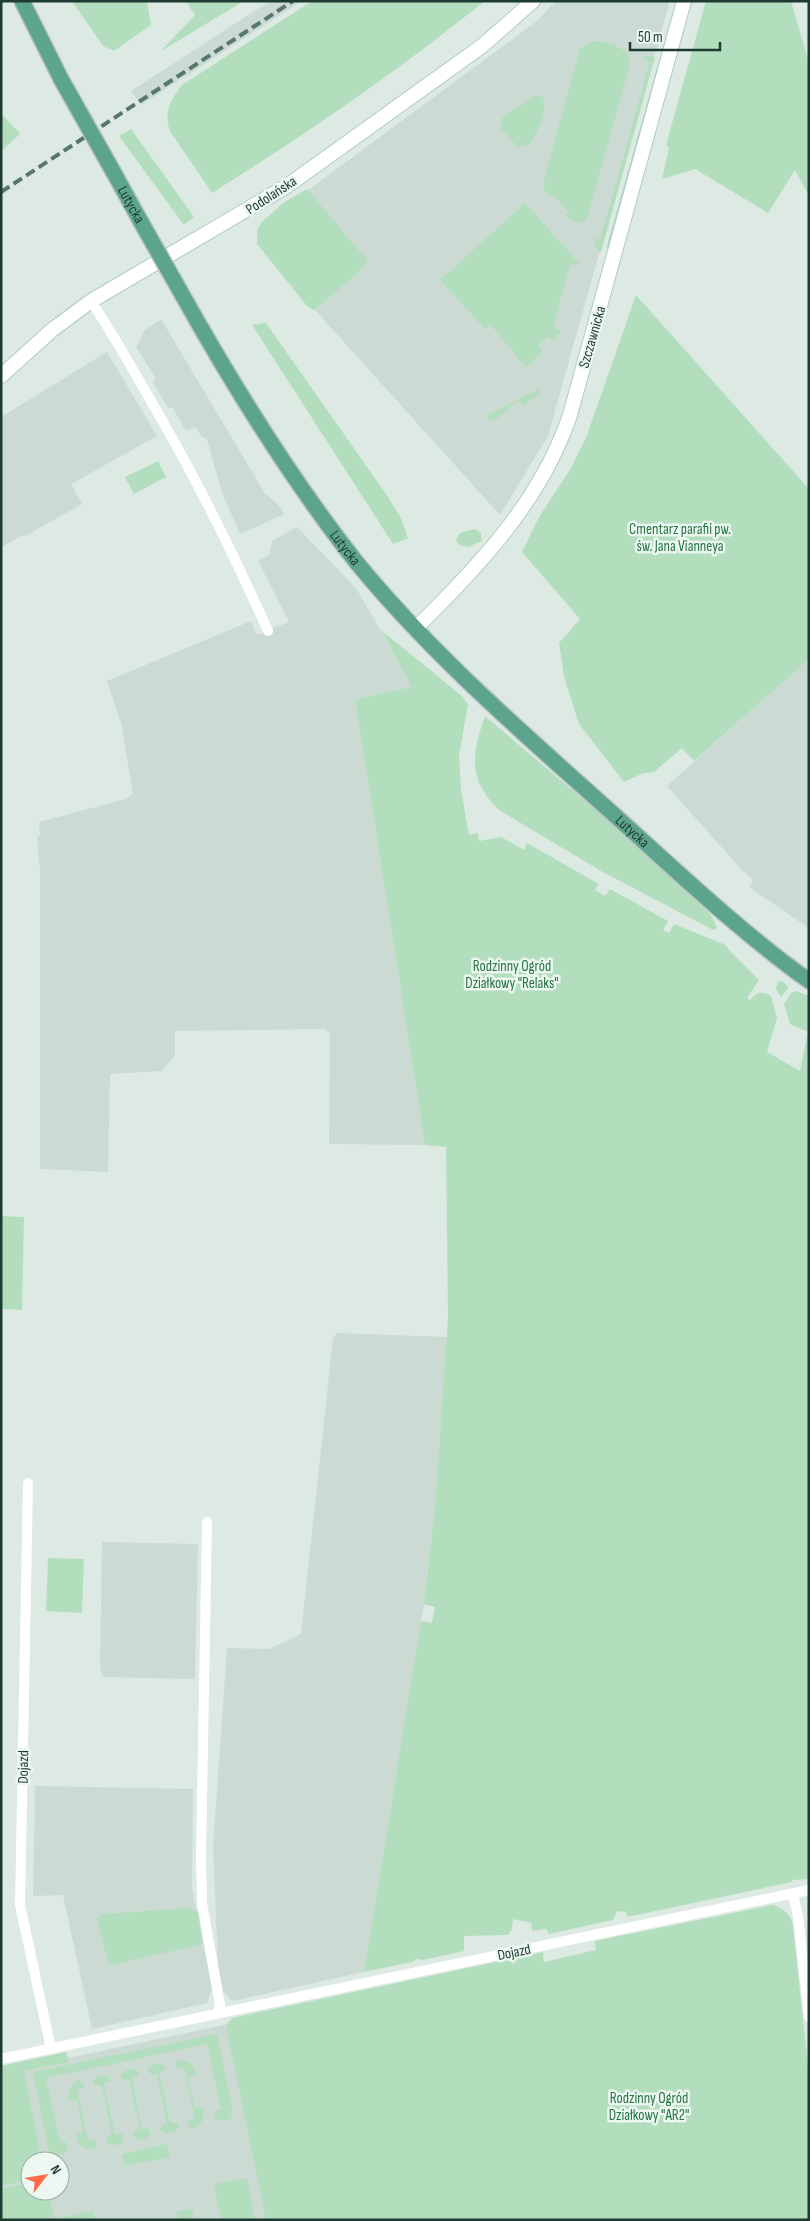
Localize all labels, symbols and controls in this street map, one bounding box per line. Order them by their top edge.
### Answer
scale bar [630,20,720,52]
text: 50 m [638,28,663,47]
street label: Podolańska [242,172,300,219]
street label: Lutycka [113,183,149,227]
street label: Szczawnicka [575,304,610,370]
park label: Cmentarz parafii pw. św. Jana Vianneya [629,520,731,556]
street label: Lutycka [325,527,365,570]
street label: Lutycka [611,811,653,852]
park label: Rodzinny Ogród Działkowy "Relaks" [465,957,559,993]
street label: Dojazd [14,1750,33,1784]
street label: Dojazd [496,1940,532,1965]
park label: Rodzinny Ogród Działkowy "AR2" [609,2089,689,2125]
north arrow [20,2151,70,2201]
text: N [47,2162,65,2177]

